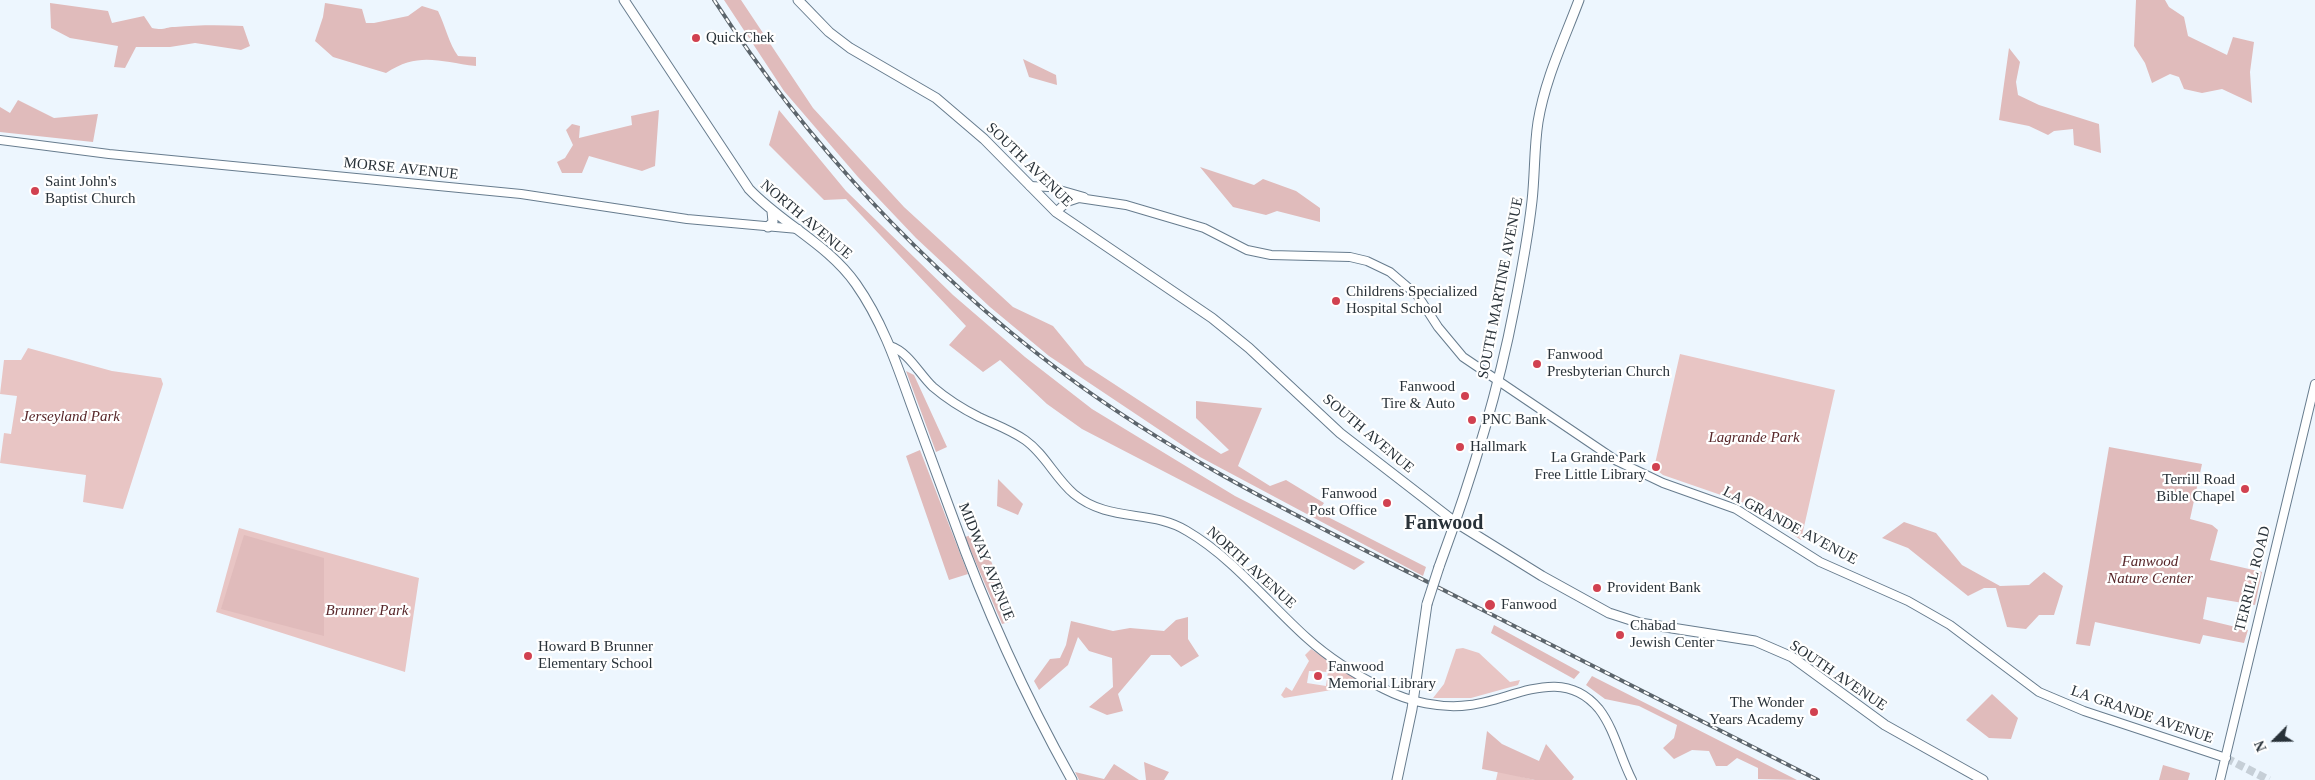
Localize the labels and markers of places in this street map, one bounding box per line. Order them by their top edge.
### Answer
place label: QuickChek [706,29,774,47]
marker: QuickChek [690,32,702,44]
place label: Saint John's Baptist Church [45,173,135,208]
marker: Saint John's Baptist Church [29,185,41,197]
place label: Childrens Specialized Hospital School [1346,283,1477,318]
marker: Childrens Specialized Hospital School [1330,295,1342,307]
place label: Fanwood Presbyterian Church [1547,346,1670,381]
marker: Fanwood Presbyterian Church [1531,358,1543,370]
place label: Fanwood Tire & Auto [1381,378,1455,413]
marker: Fanwood Tire & Auto [1459,390,1471,402]
place label: PNC Bank [1482,411,1547,429]
marker: PNC Bank [1466,414,1478,426]
place label: Hallmark [1470,438,1527,456]
marker: Hallmark [1454,441,1466,453]
place label: La Grande Park Free Little Library [1534,449,1646,484]
marker: La Grande Park Free Little Library [1650,461,1662,473]
place label: Terrill Road Bible Chapel [2156,471,2235,506]
marker: Terrill Road Bible Chapel [2239,483,2251,495]
place label: Fanwood Post Office [1309,485,1377,520]
marker: Fanwood Post Office [1381,497,1393,509]
place label: Provident Bank [1607,579,1701,597]
marker: Provident Bank [1591,582,1603,594]
place label: Fanwood [1501,596,1557,614]
marker: Fanwood [1483,598,1497,612]
place label: Chabad Jewish Center [1630,617,1715,652]
marker: Chabad Jewish Center [1614,629,1626,641]
place label: Howard B Brunner Elementary School [538,638,653,673]
marker: Howard B Brunner Elementary School [522,650,534,662]
place label: Fanwood Memorial Library [1328,658,1436,693]
marker: Fanwood Memorial Library [1312,670,1324,682]
place label: The Wonder Years Academy [1709,694,1804,729]
marker: The Wonder Years Academy [1808,706,1820,718]

